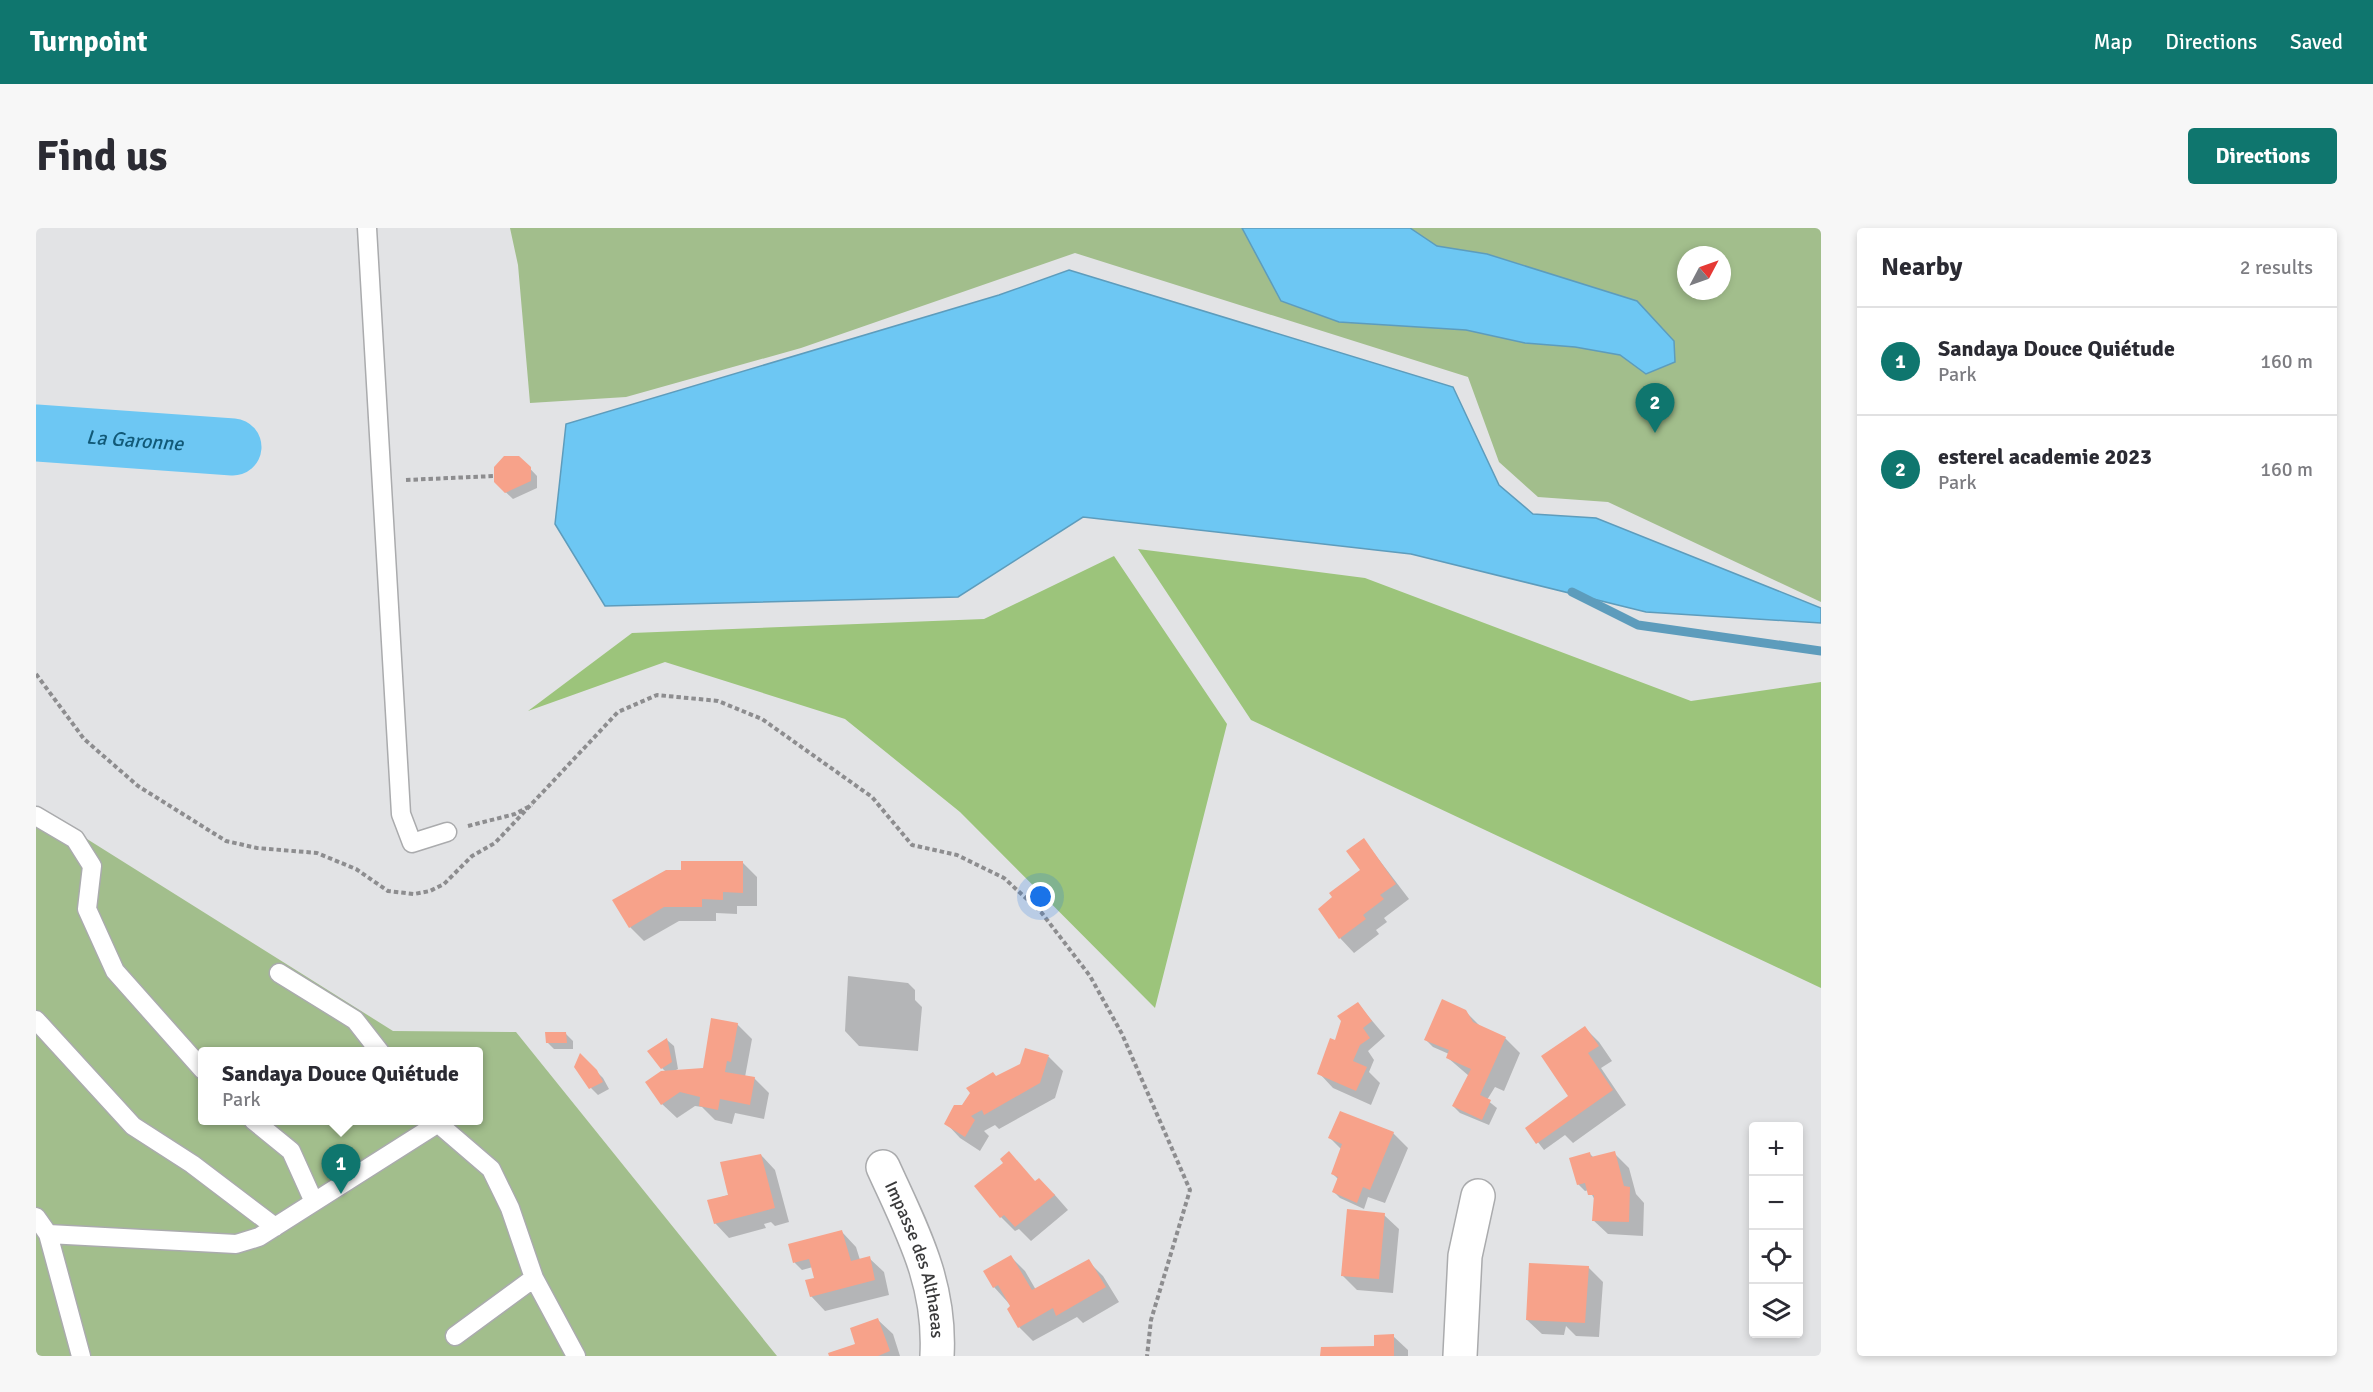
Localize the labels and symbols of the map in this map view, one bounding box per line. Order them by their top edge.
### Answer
north arrow [1677,246,1731,300]
pin: 2 [1636,384,1674,433]
water label: La Garonne [85,424,185,456]
your location [1026,882,1055,911]
pin: 1 [322,1144,360,1194]
street label: Impasse des Althaeas [880,1178,948,1339]

